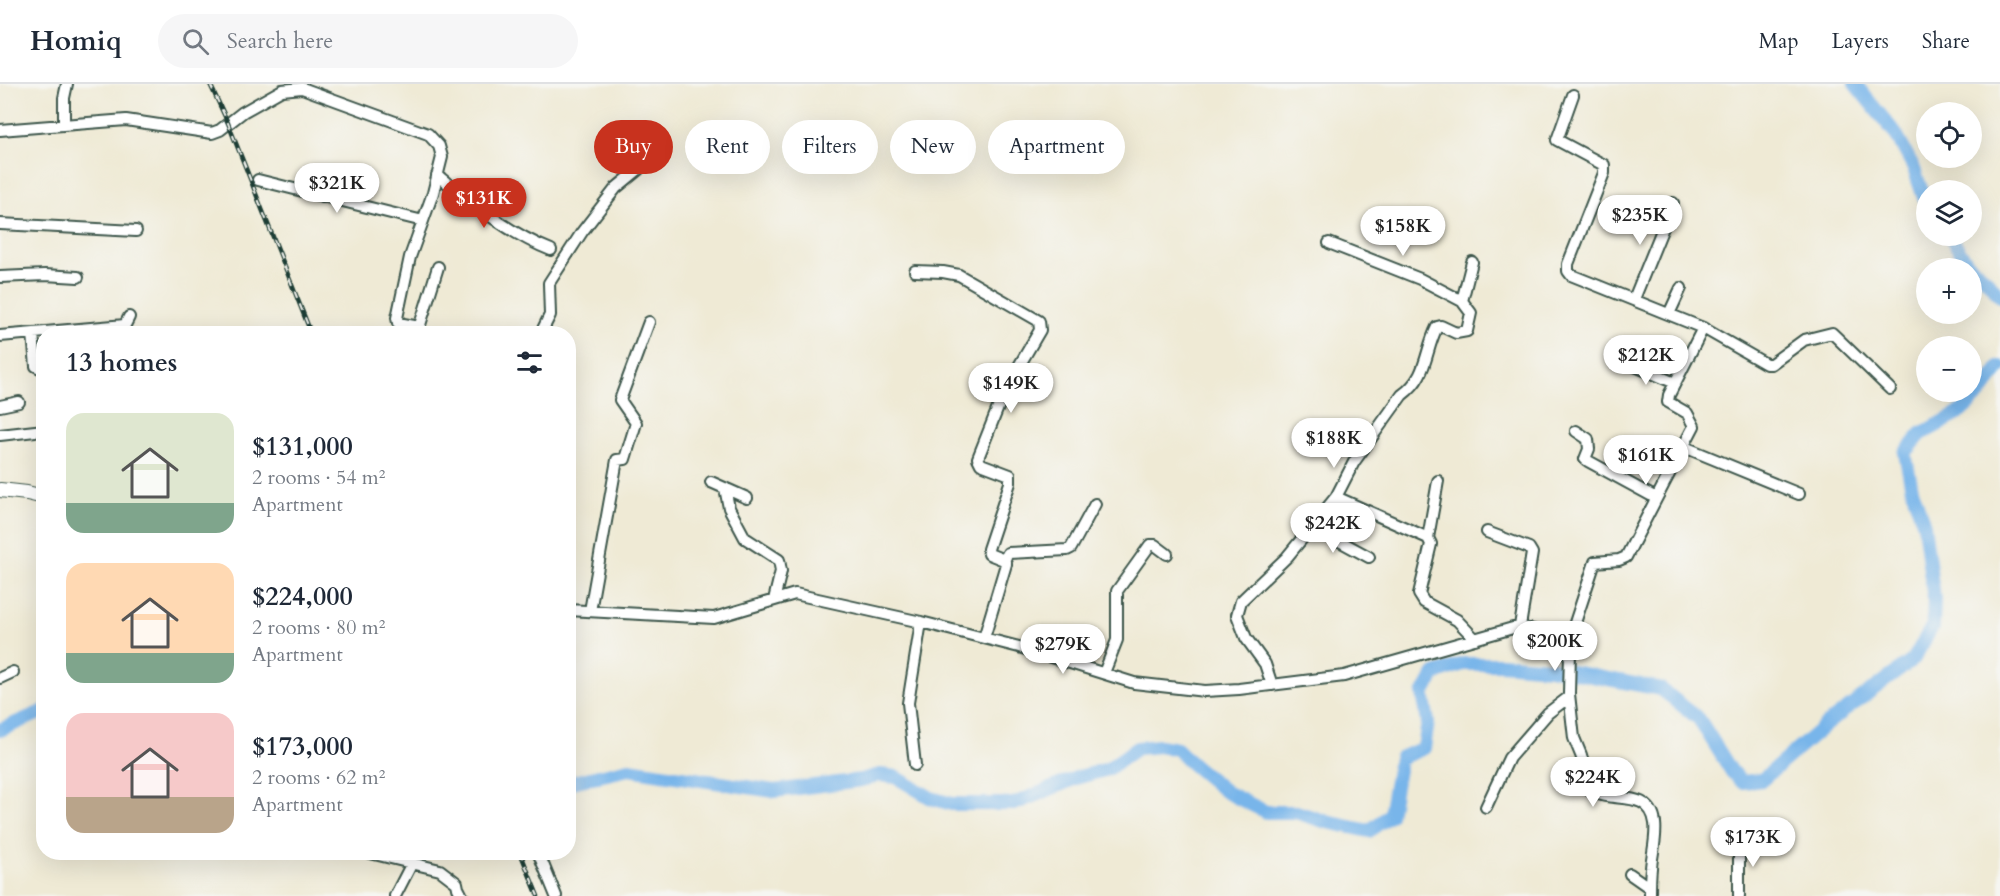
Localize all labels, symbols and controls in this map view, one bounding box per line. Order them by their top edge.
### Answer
search box [158,14,578,68]
text: Homiq [30,22,122,60]
icon: search [179,25,212,58]
text: Search here [227,26,333,56]
text: Map [1759,27,1799,56]
text: Layers [1832,27,1889,56]
text: Share [1922,27,1970,56]
map controls [1916,102,1982,402]
button: locate [1916,102,1982,168]
chip: Buy [594,120,673,174]
chip: Rent [685,120,770,174]
chip: Filters [782,120,878,174]
chip: New [890,120,976,174]
chip: Apartment [988,120,1125,174]
pin: $321K [295,163,379,214]
text: $321K [308,169,366,196]
pin: $131K [442,178,526,229]
button: layers [1916,180,1982,246]
text: $131K [455,184,513,211]
pin: $235K [1598,195,1682,246]
text: $235K [1611,201,1669,228]
pin: $158K [1361,206,1445,257]
text: $158K [1374,212,1432,239]
button: + [1916,258,1982,324]
pin: $212K [1604,335,1688,386]
button: − [1916,336,1982,402]
text: $212K [1617,341,1675,368]
text: 13 homes [66,345,177,380]
icon: filters [513,346,546,379]
pin: $149K [969,363,1053,414]
text: $149K [982,369,1040,396]
pin: $188K [1292,418,1376,469]
text: $188K [1305,424,1363,451]
text: $131,000 [252,429,353,464]
pin: $161K [1604,435,1688,486]
icon: home [114,437,186,509]
text: $161K [1617,441,1675,468]
text: 2 rooms · 54 m² [252,464,385,491]
text: Apartment [252,491,343,518]
pin: $242K [1291,503,1375,554]
text: $242K [1304,509,1362,536]
text: $224,000 [252,579,353,614]
icon: home [114,587,186,659]
text: 2 rooms · 80 m² [252,614,385,641]
pin: $200K [1513,621,1597,672]
pin: $279K [1021,624,1105,675]
text: $200K [1526,627,1584,654]
text: $279K [1034,630,1092,657]
text: Apartment [252,641,343,668]
text: $173,000 [252,729,353,764]
icon: home [114,737,186,809]
pin: $224K [1551,757,1635,808]
text: $224K [1564,763,1622,790]
text: 2 rooms · 62 m² [252,764,385,791]
text: Apartment [252,791,343,818]
pin: $173K [1711,817,1795,868]
text: $173K [1724,823,1782,850]

